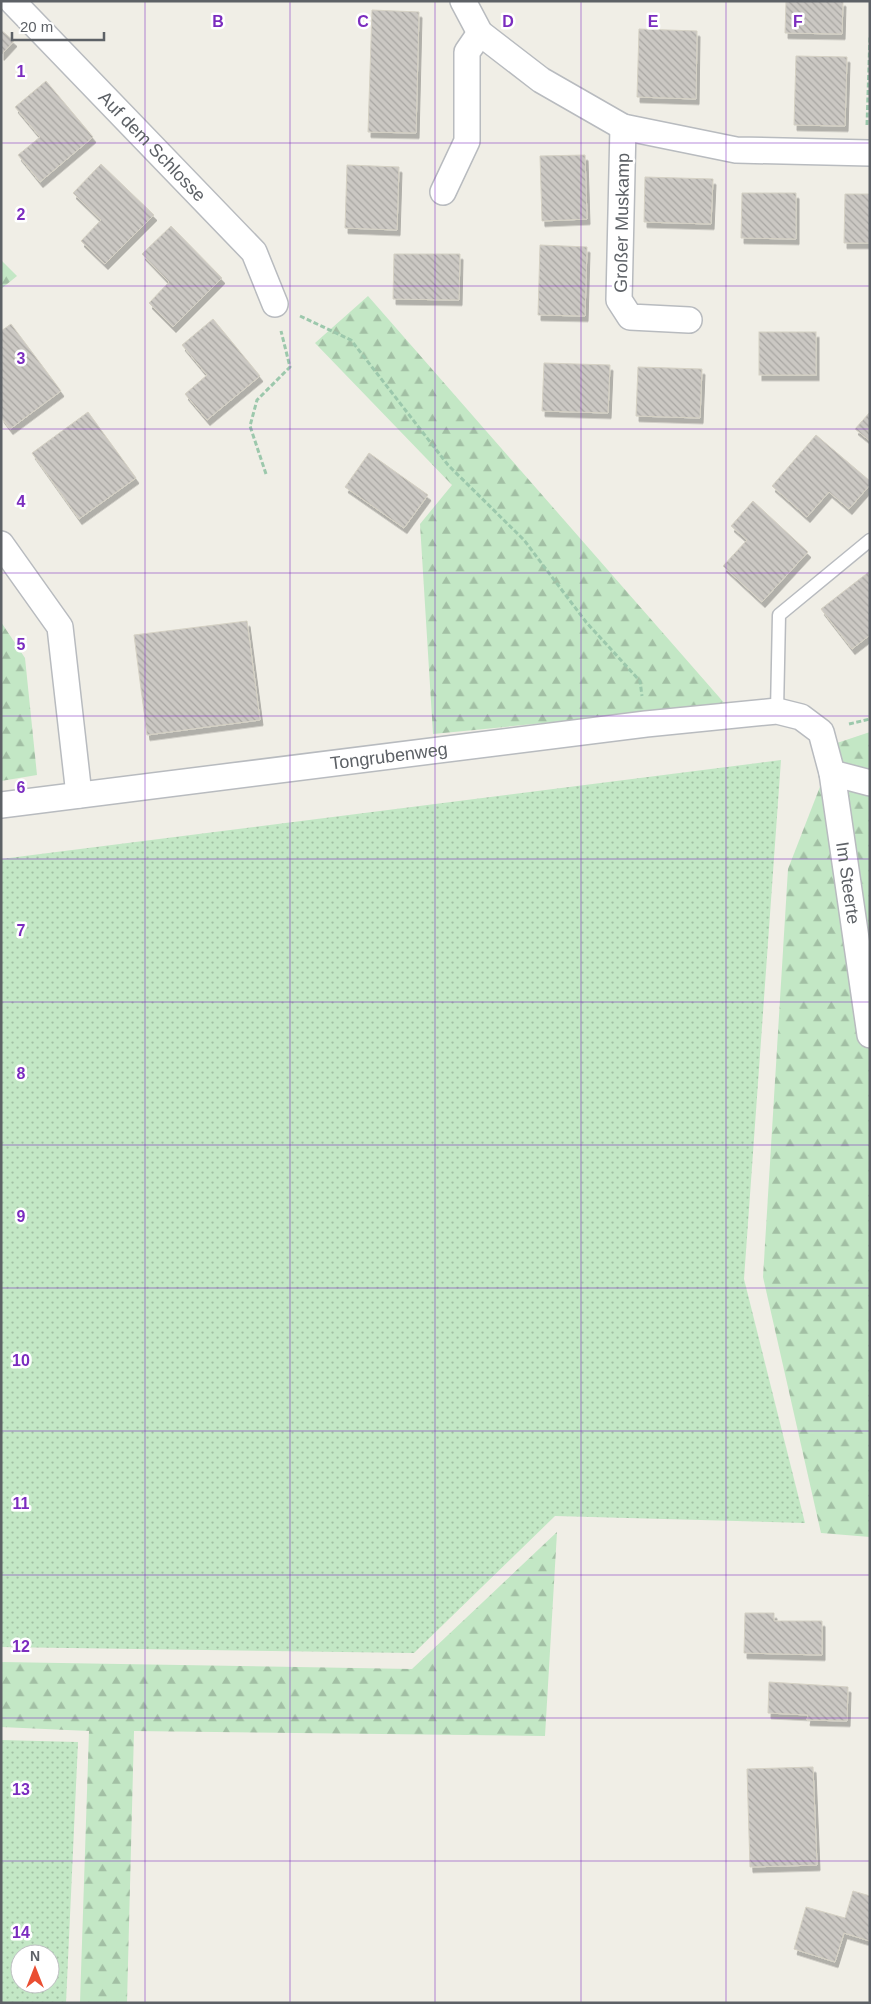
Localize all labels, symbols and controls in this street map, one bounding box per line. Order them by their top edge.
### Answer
scale bar [12,10,105,42]
text: B [212,13,224,30]
text: C [357,13,369,30]
text: D [502,13,514,30]
text: E [648,13,659,30]
text: F [793,13,803,30]
text: 20 m [20,18,53,35]
text: 1 [17,63,26,80]
street label: Auf dem Schlosse [95,87,210,206]
street label: Großer Muskamp [611,153,633,293]
text: 2 [17,206,26,223]
text: 3 [17,350,26,367]
text: 4 [17,493,26,510]
text: 5 [17,636,26,653]
street label: Tongrubenweg [329,739,449,774]
text: 6 [17,779,26,796]
street label: Im Steerte [832,840,864,926]
text: 7 [17,922,26,939]
text: 8 [17,1065,26,1082]
text: 9 [17,1208,26,1225]
text: 10 [12,1352,30,1369]
text: 11 [13,1495,30,1512]
text: 12 [12,1638,30,1655]
text: 13 [12,1781,30,1798]
text: 14 [12,1924,30,1941]
north arrow [10,1944,60,1994]
text: N [30,1948,40,1964]

